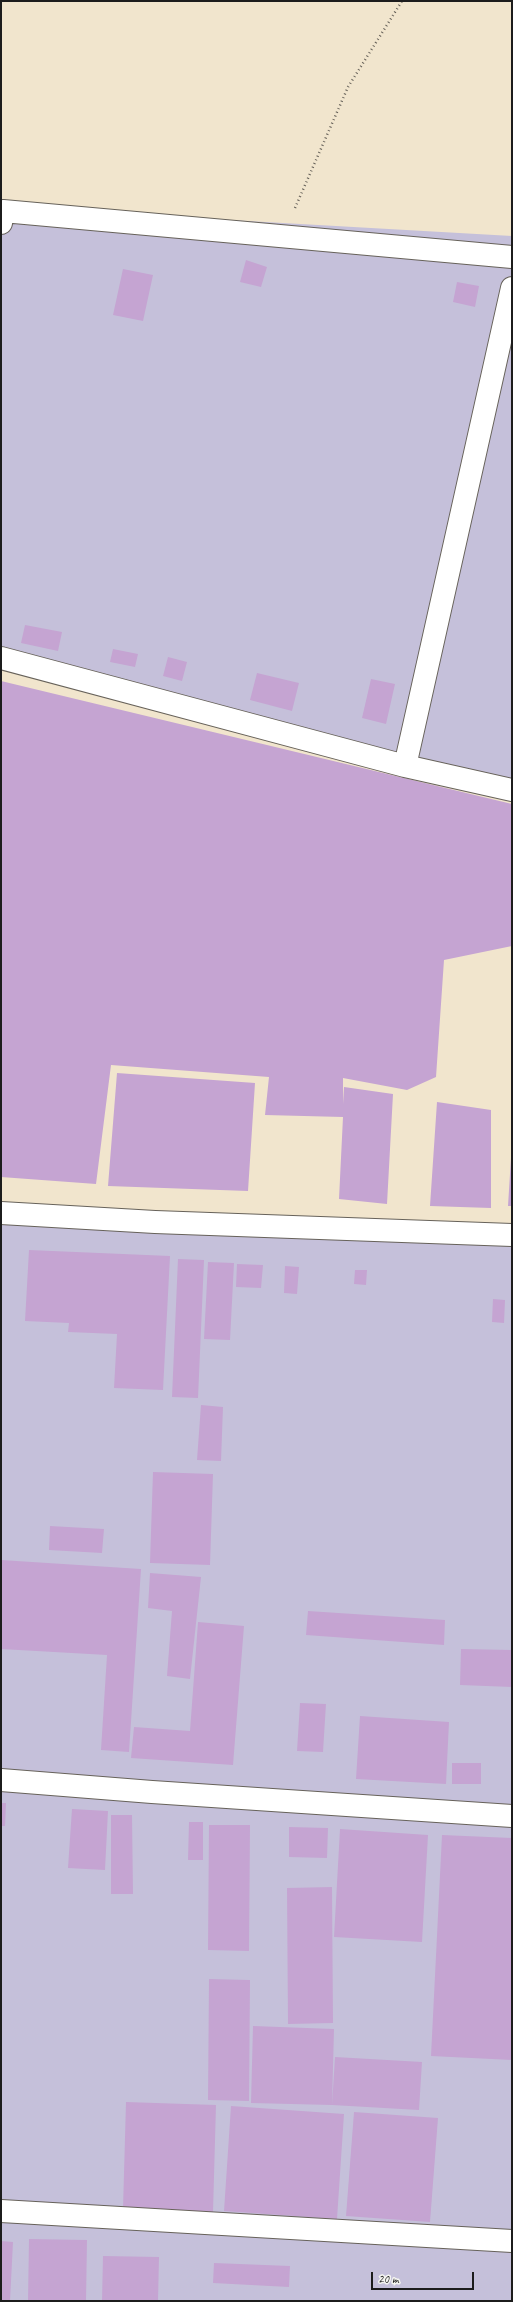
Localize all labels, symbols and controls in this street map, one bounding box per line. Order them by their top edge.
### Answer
scale bar [373,2264,476,2290]
text: 20 m [378,2271,398,2287]

